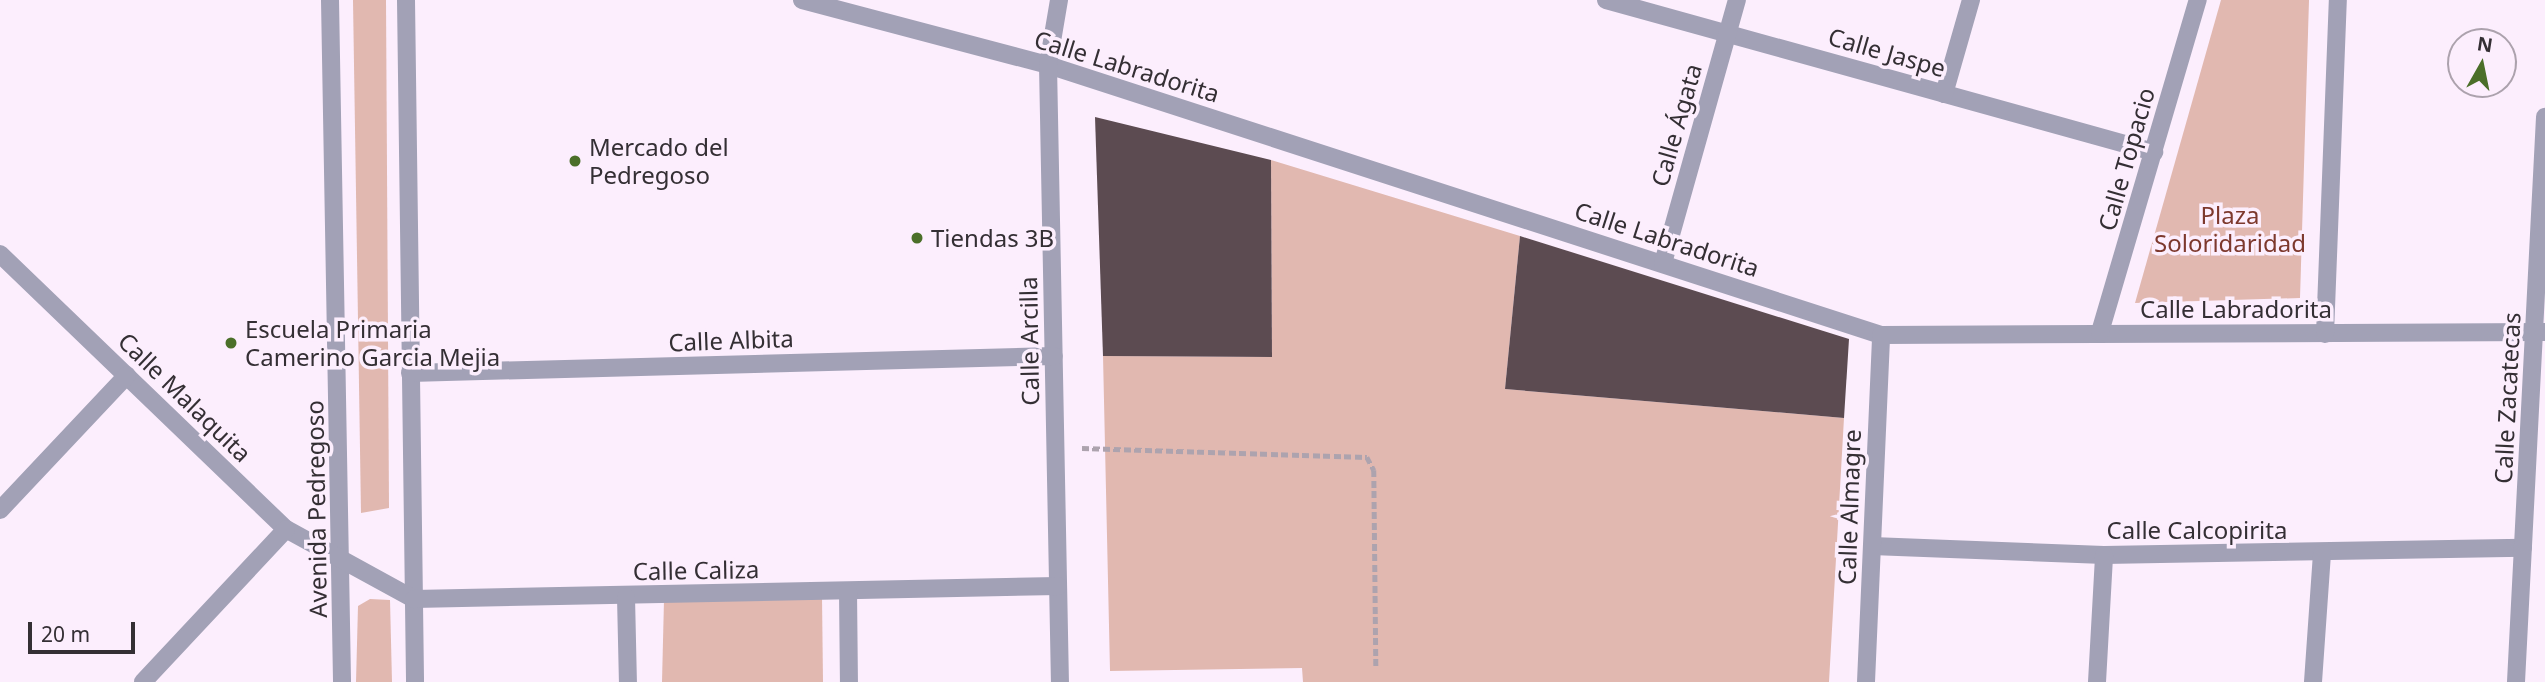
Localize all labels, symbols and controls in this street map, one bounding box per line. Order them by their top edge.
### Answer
street label: Calle Jaspe [1825,22,1949,82]
street label: Calle Labradorita [1031,24,1223,108]
north arrow [2447,28,2517,98]
text: N [2475,30,2495,58]
street label: Calle Ágata [1645,60,1707,190]
street label: Calle Topacio [2092,84,2160,234]
place label: Mercado del Pedregoso [589,133,729,189]
marker: Mercado del Pedregoso [567,153,583,169]
street label: Calle Labradorita [1571,196,1763,282]
park label: Plaza Soloridaridad [2154,201,2306,257]
place label: Tiendas 3B [931,224,1054,252]
marker: Tiendas 3B [909,230,925,246]
street label: Calle Arcilla [1013,276,1045,406]
street label: Calle Labradorita [2140,295,2332,323]
street label: Calle Zacatecas [2488,312,2526,484]
place label: Escuela Primaria Camerino Garcia Mejia [245,315,500,371]
street label: Calle Albita [668,323,794,357]
street label: Calle Malaquita [113,326,257,468]
marker: Escuela Primaria Camerino Garcia Mejia [223,335,239,351]
street label: Avenida Pedregoso [300,400,332,618]
street label: Calle Almagre [1832,429,1866,585]
street label: Calle Calcopirita [2107,516,2287,544]
street label: Calle Caliza [632,554,760,586]
scale bar [32,608,138,652]
text: 20 m [41,620,90,648]

